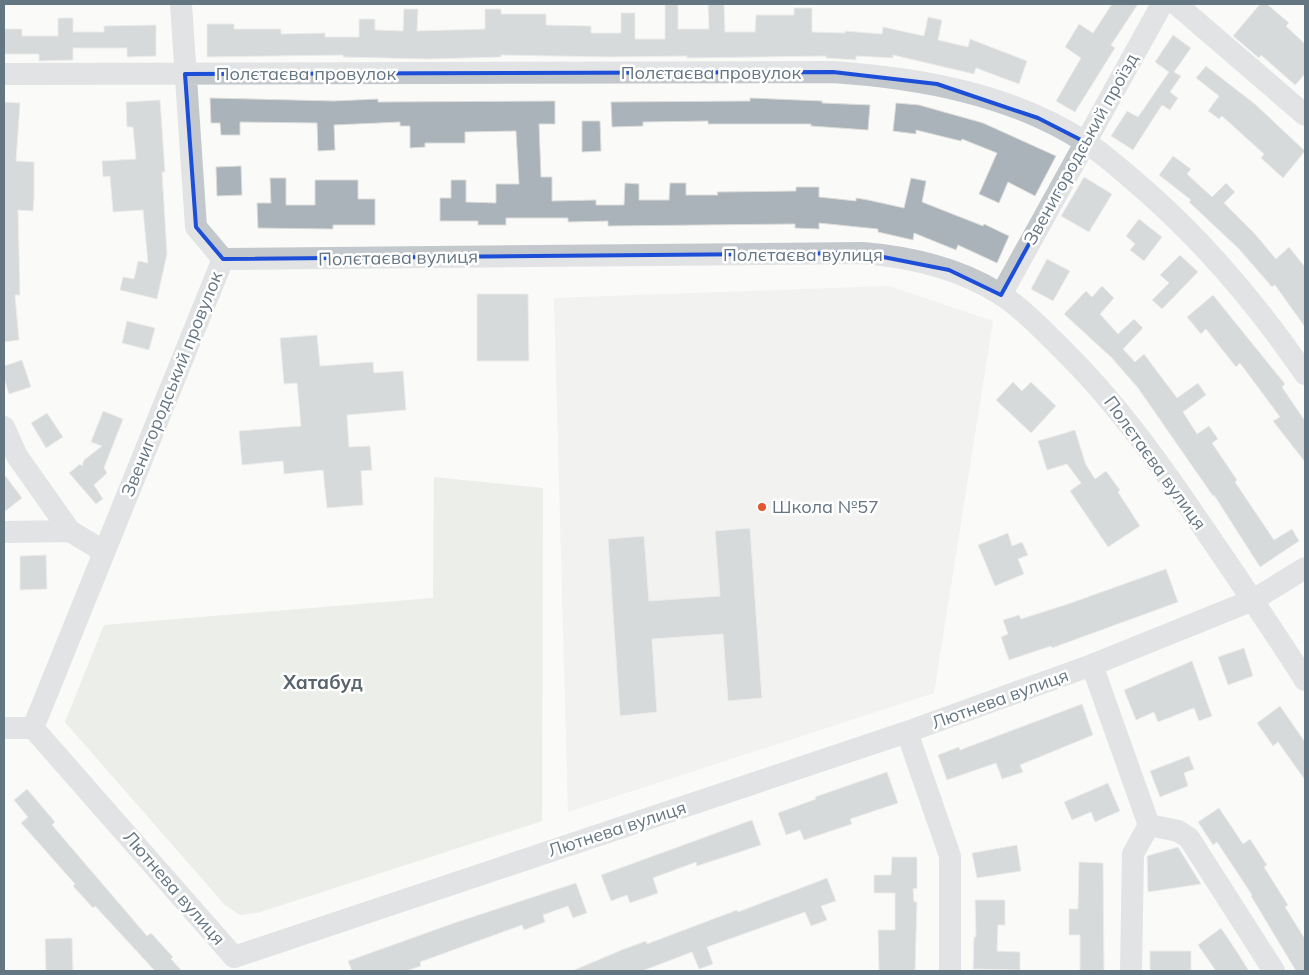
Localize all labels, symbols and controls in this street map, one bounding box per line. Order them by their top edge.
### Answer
street label: Звенигородський проїзд [1018,49,1143,249]
street label: Полєтаєва провулок [621,61,802,84]
street label: Полєтаєва провулок [216,62,397,85]
street label: Полєтаєва вулиця [723,243,883,266]
street label: Полєтаєва вулиця [318,245,478,270]
street label: Звенигородський провулок [116,268,227,500]
street label: Полєтаєва вулиця [1099,391,1212,534]
place label: Школа №57 [772,495,879,518]
marker: Школа №57 [756,501,768,513]
street label: Лютнева вулиця [928,663,1071,734]
district label: Хатабуд [282,670,363,694]
street label: Лютнева вулиця [545,795,689,862]
street label: Лютнева вулиця [118,826,230,950]

